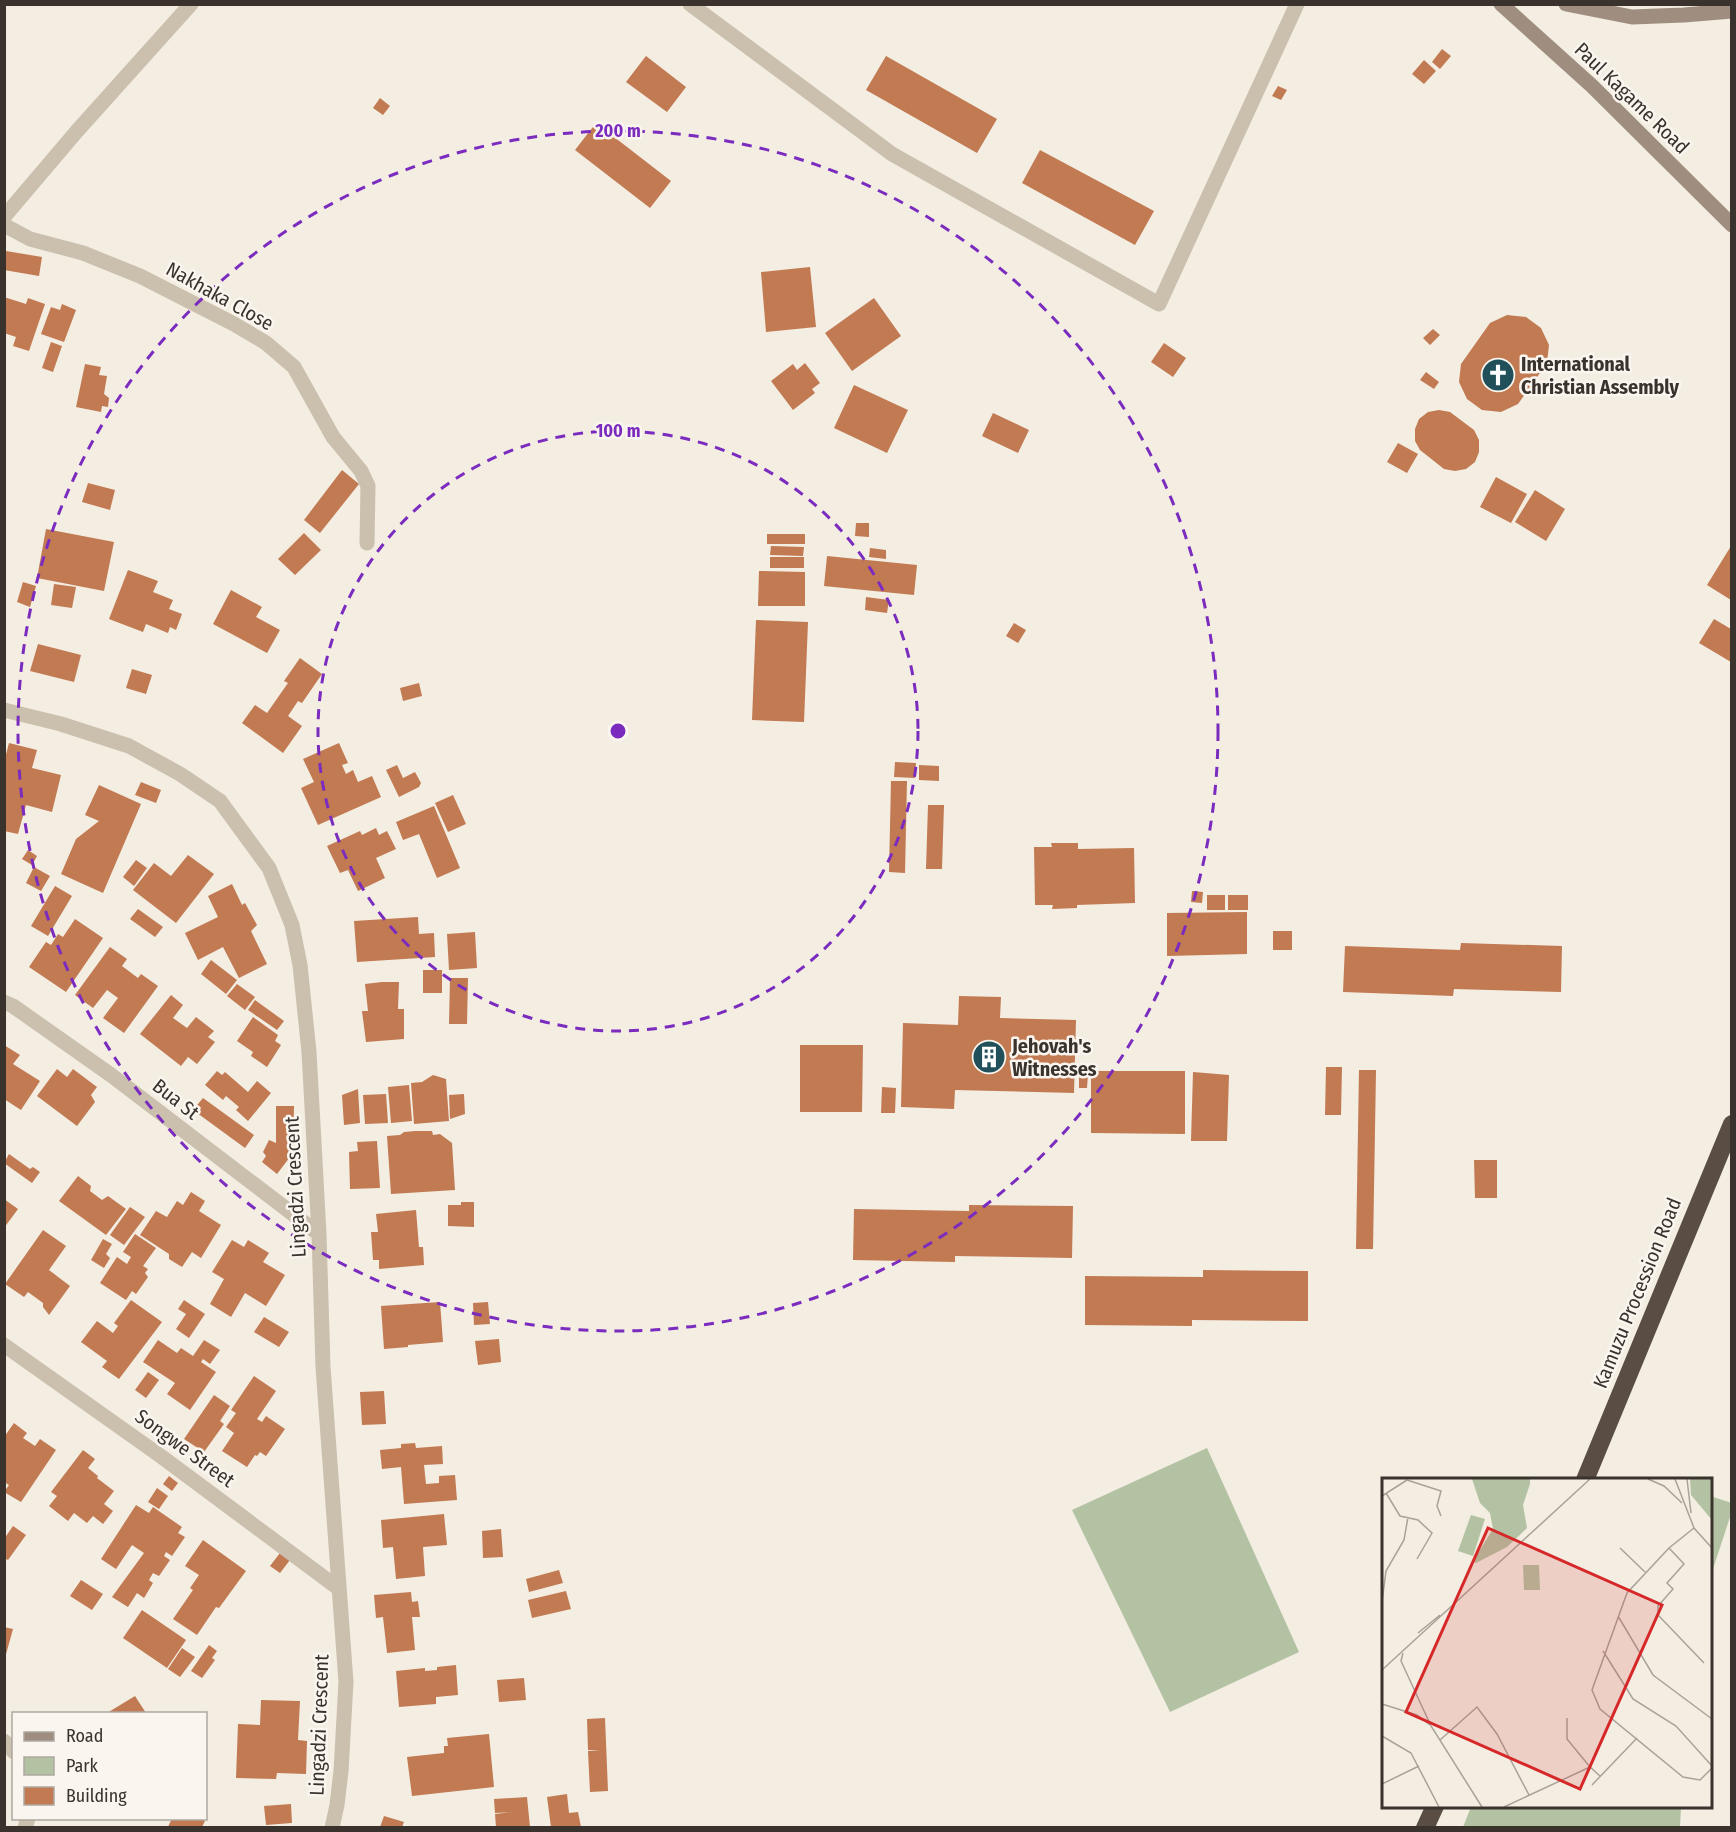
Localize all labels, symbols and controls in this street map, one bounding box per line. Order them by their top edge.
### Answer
street label: Paul Kagame Road [1570,37,1694,159]
text: 200 m [594,120,641,142]
street label: Nakhaka Close [162,257,278,335]
place label: International Christian Assembly [1521,352,1680,399]
church icon: International Christian Assembly [1480,357,1516,393]
text: 100 m [596,420,640,442]
centre of rings [608,721,628,741]
place label: Jehovah's Witnesses [1011,1034,1097,1081]
building icon: Jehovah's Witnesses [971,1039,1007,1075]
street label: Bua St [148,1073,204,1125]
street label: Lingadzi Crescent [279,1115,311,1258]
street label: Kamuzu Procession Road [1588,1194,1686,1392]
street label: Songwe Street [131,1404,240,1492]
inset map [1382,1478,1712,1808]
street label: Lingadzi Crescent [305,1653,333,1796]
legend [12,1712,207,1820]
text: Road [66,1725,103,1747]
text: Park [66,1755,99,1777]
text: Building [66,1785,127,1807]

